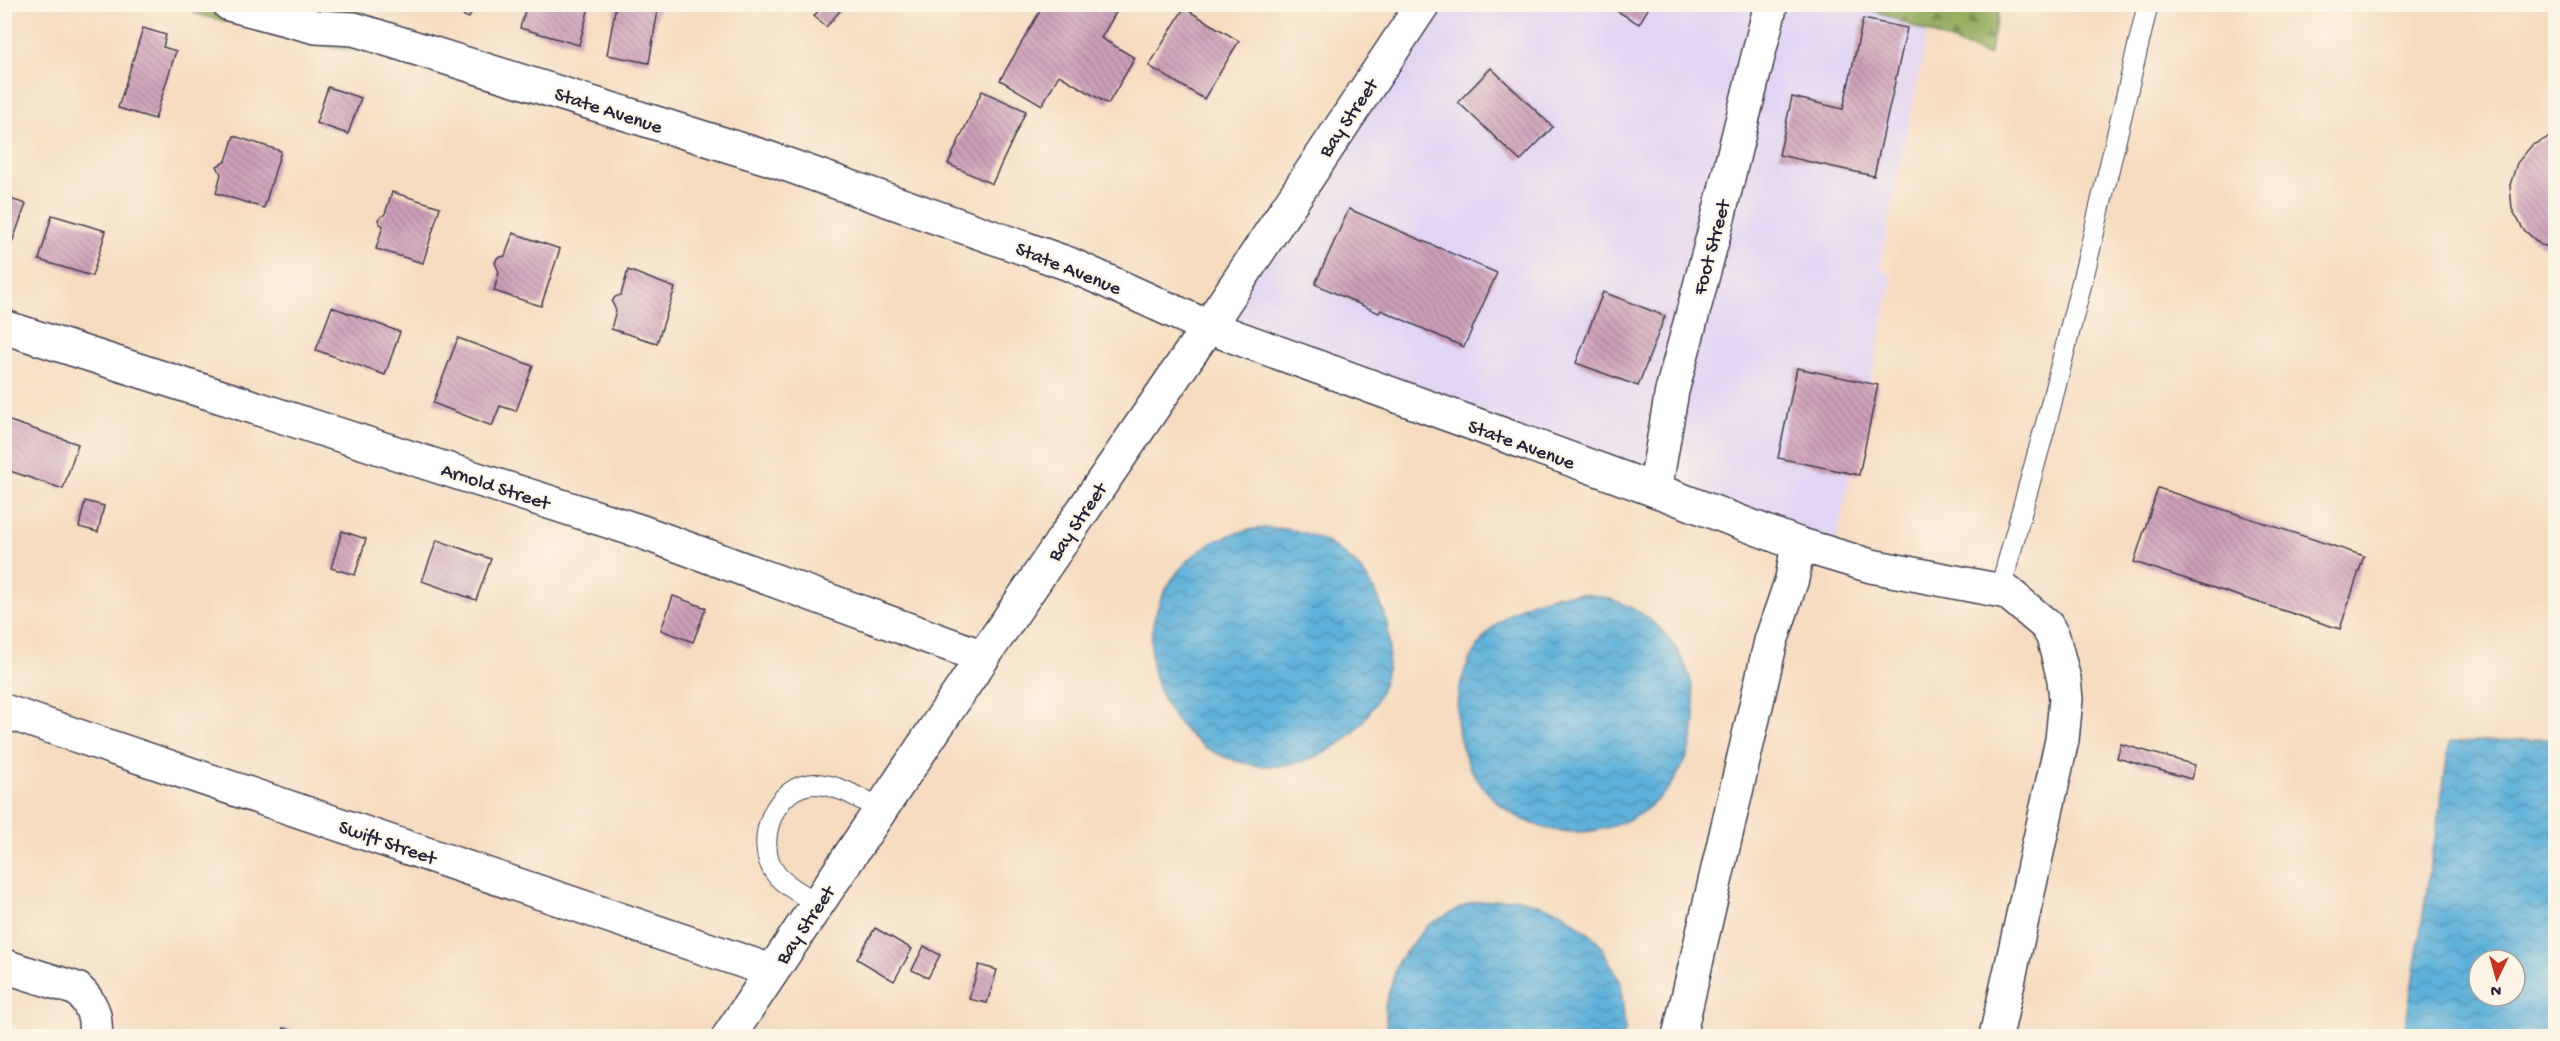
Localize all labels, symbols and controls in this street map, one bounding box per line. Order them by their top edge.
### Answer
street label: Bay Street [1315,74,1385,163]
street label: State Avenue [551,84,665,141]
street label: Foot Street [1689,196,1738,299]
street label: State Avenue [1011,239,1125,302]
street label: State Avenue [1464,416,1578,476]
street label: Arnold Street [438,460,554,517]
street label: Bay Street [1044,478,1114,567]
street label: Swift Street [335,817,440,872]
street label: Bay Street [772,881,842,970]
north arrow [2467,948,2527,1008]
text: N [2489,979,2502,999]

